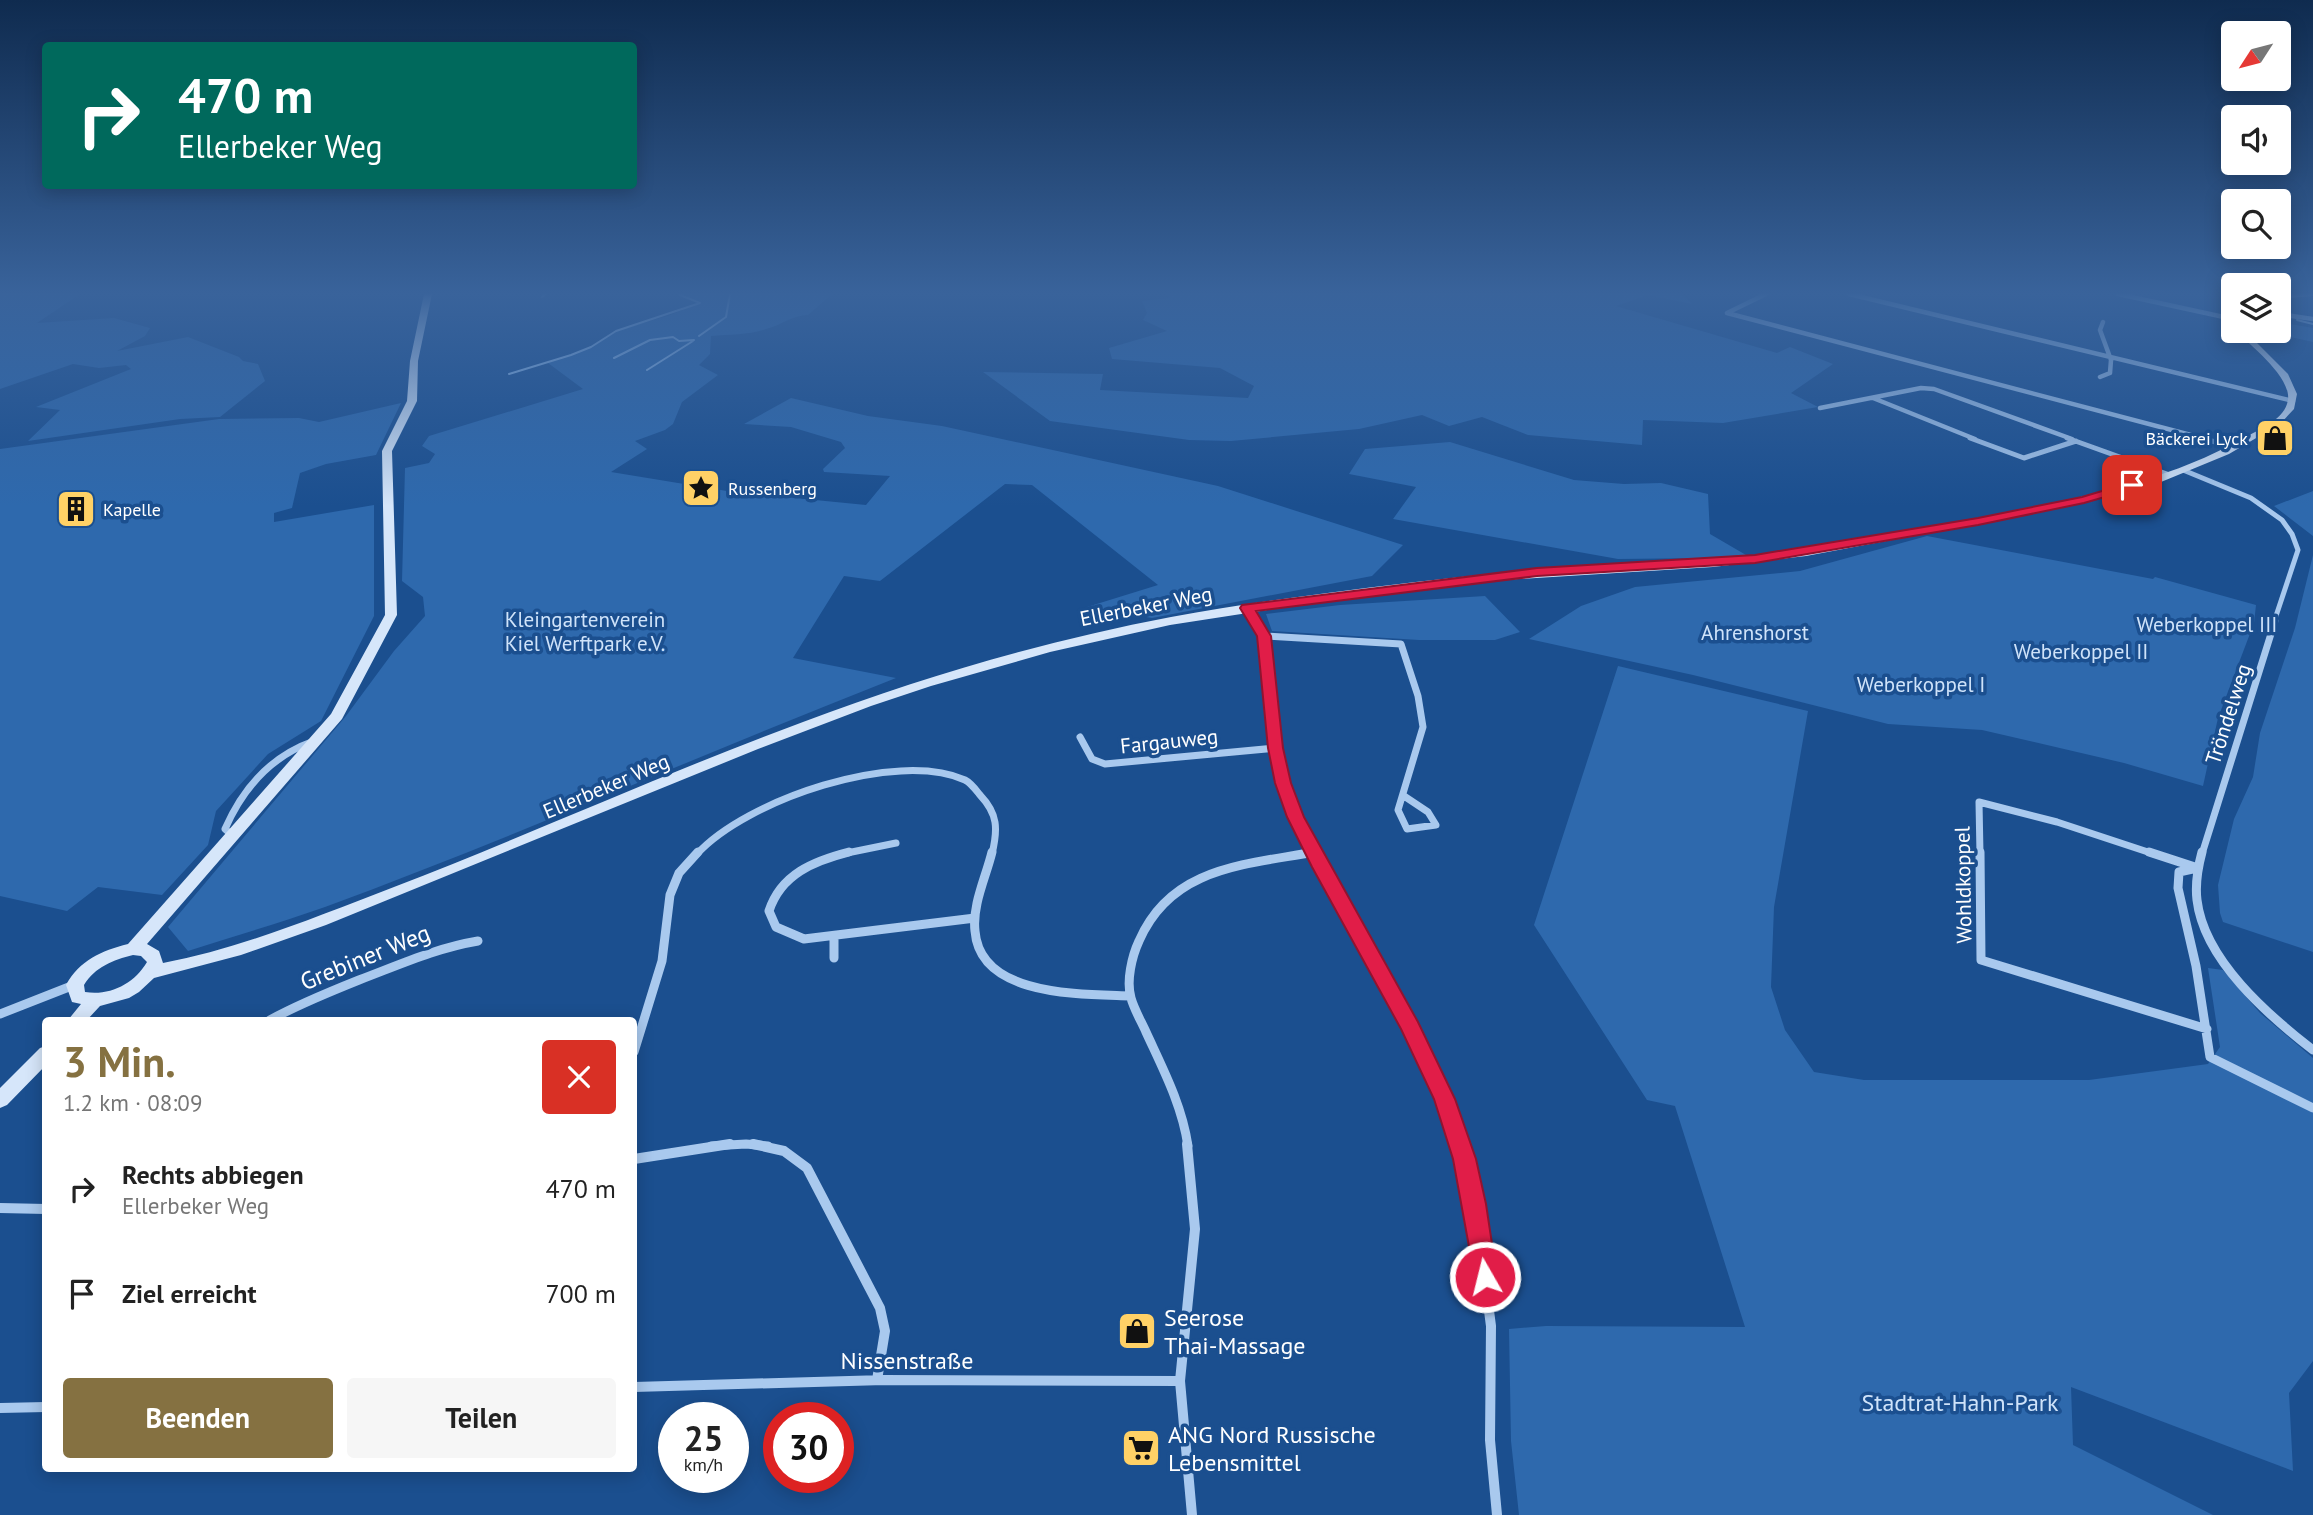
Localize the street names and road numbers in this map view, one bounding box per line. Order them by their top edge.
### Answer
street label: Ellerbeker Weg [1077,580,1215,632]
street label: Tröndelweg [2199,660,2257,768]
street label: Fargauweg [1119,722,1219,760]
street label: Ellerbeker Weg [539,747,673,825]
street label: Wohldkoppel [1948,826,1978,944]
street label: Grebiner Weg [295,917,435,997]
street label: Nissenstraße [841,1345,973,1376]

